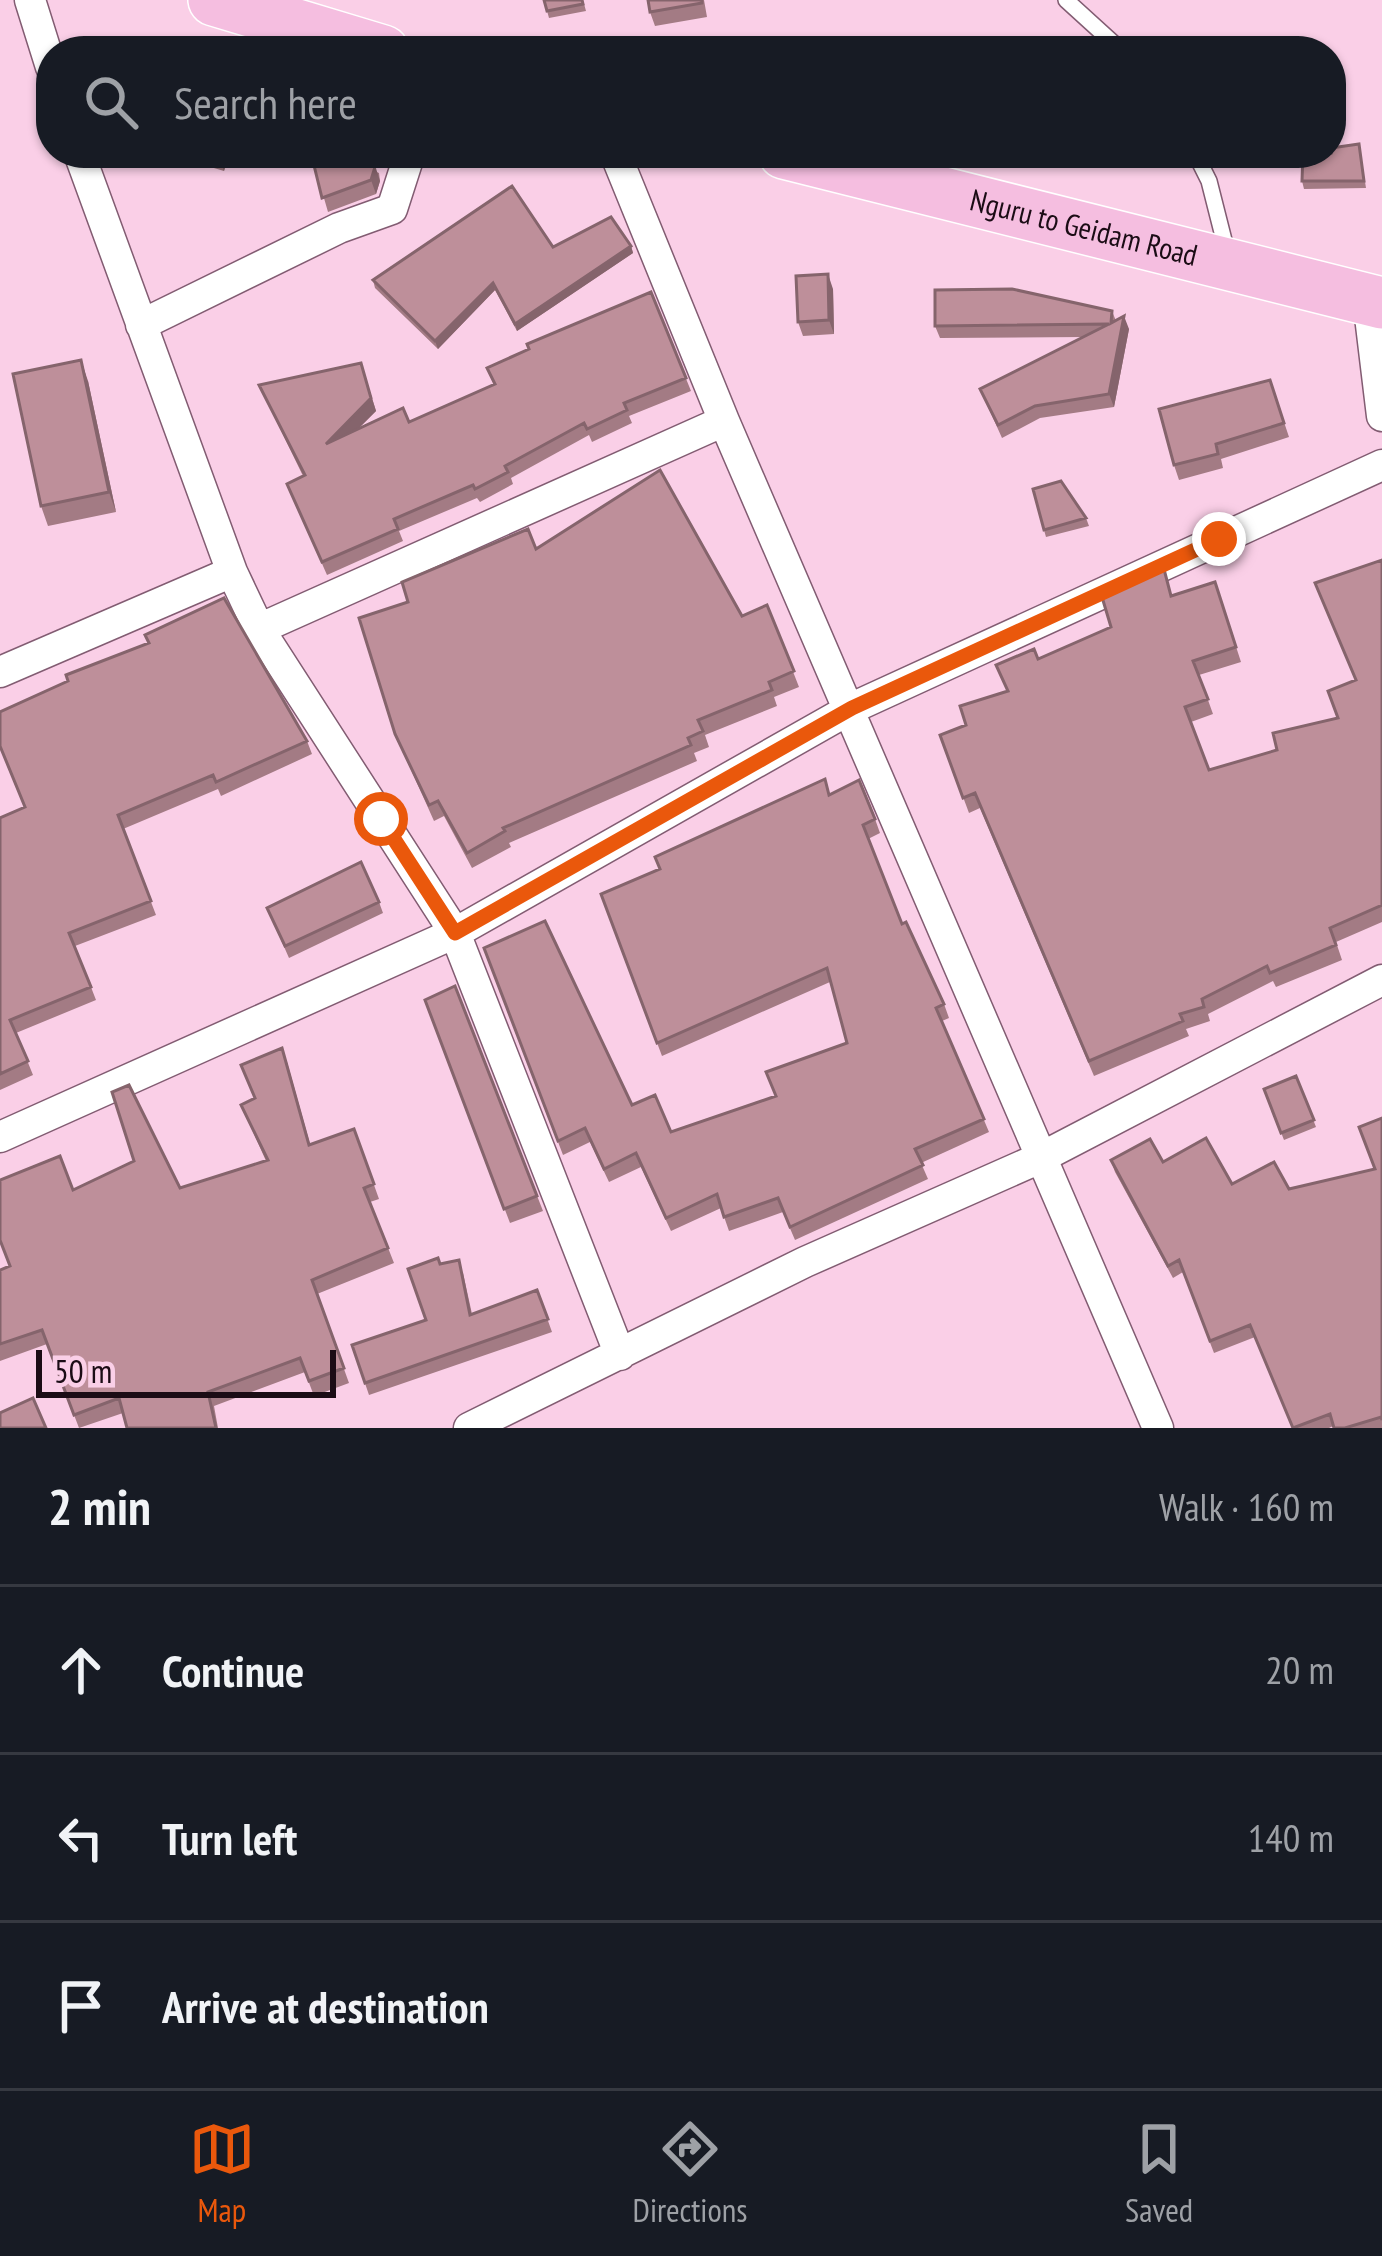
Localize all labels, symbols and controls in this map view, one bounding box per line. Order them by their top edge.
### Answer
search box [36,36,1346,168]
icon: search [78,69,144,135]
text: Search here [174,73,357,131]
street label: Nguru to Geidam Road [966,179,1202,274]
route end [1192,512,1246,566]
route start [354,792,408,846]
scale bar [36,1344,336,1397]
text: 50 m [54,1349,112,1392]
text: 2 min [48,1473,151,1539]
text: Walk · 160 m [1159,1481,1334,1532]
icon: ahead [48,1637,114,1703]
text: Continue [162,1641,304,1699]
text: 20 m [1265,1644,1334,1695]
icon: left [48,1805,114,1871]
text: Turn left [162,1809,297,1867]
text: 140 m [1248,1812,1334,1863]
icon: arrive [48,1973,114,2039]
text: Arrive at destination [162,1977,489,2035]
tab: Map [189,2116,255,2231]
tab: Directions [633,2116,747,2231]
tab: Saved [1125,2116,1193,2231]

